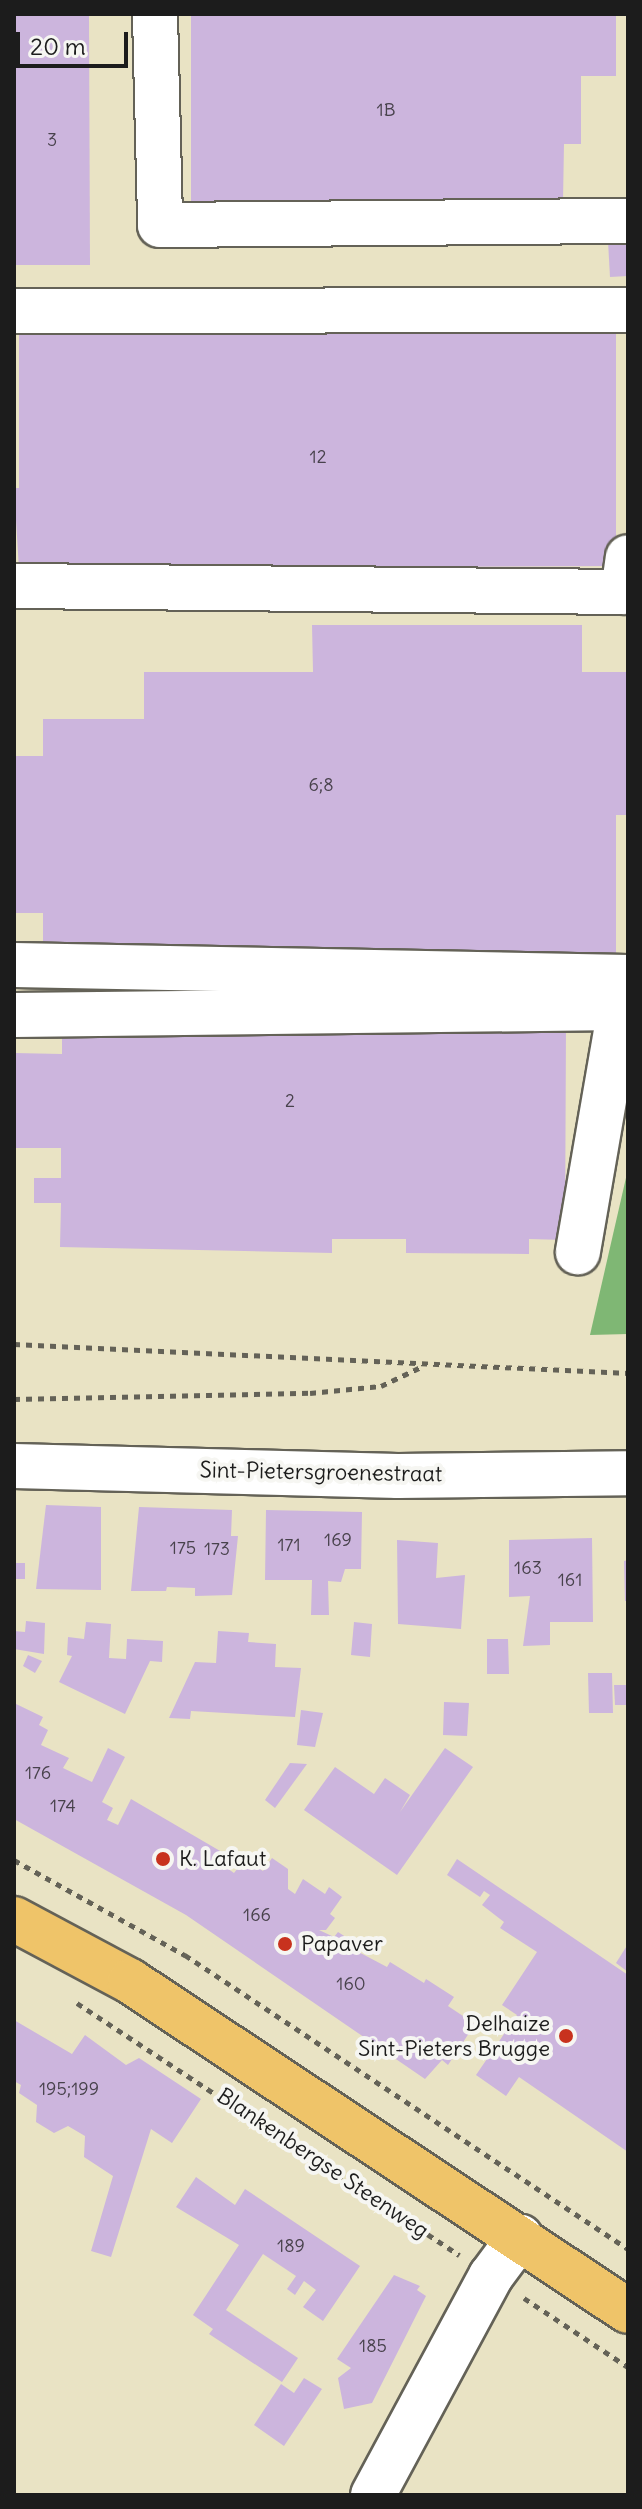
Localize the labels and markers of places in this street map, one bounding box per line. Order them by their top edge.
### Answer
place label: K. Lafaut [179,1846,266,1872]
marker: K. Lafaut [154,1850,172,1868]
place label: Papaver [301,1931,383,1957]
marker: Papaver [276,1935,294,1953]
place label: Delhaize Sint-Pieters Brugge [358,2010,550,2062]
marker: Delhaize Sint-Pieters Brugge [557,2027,575,2045]

